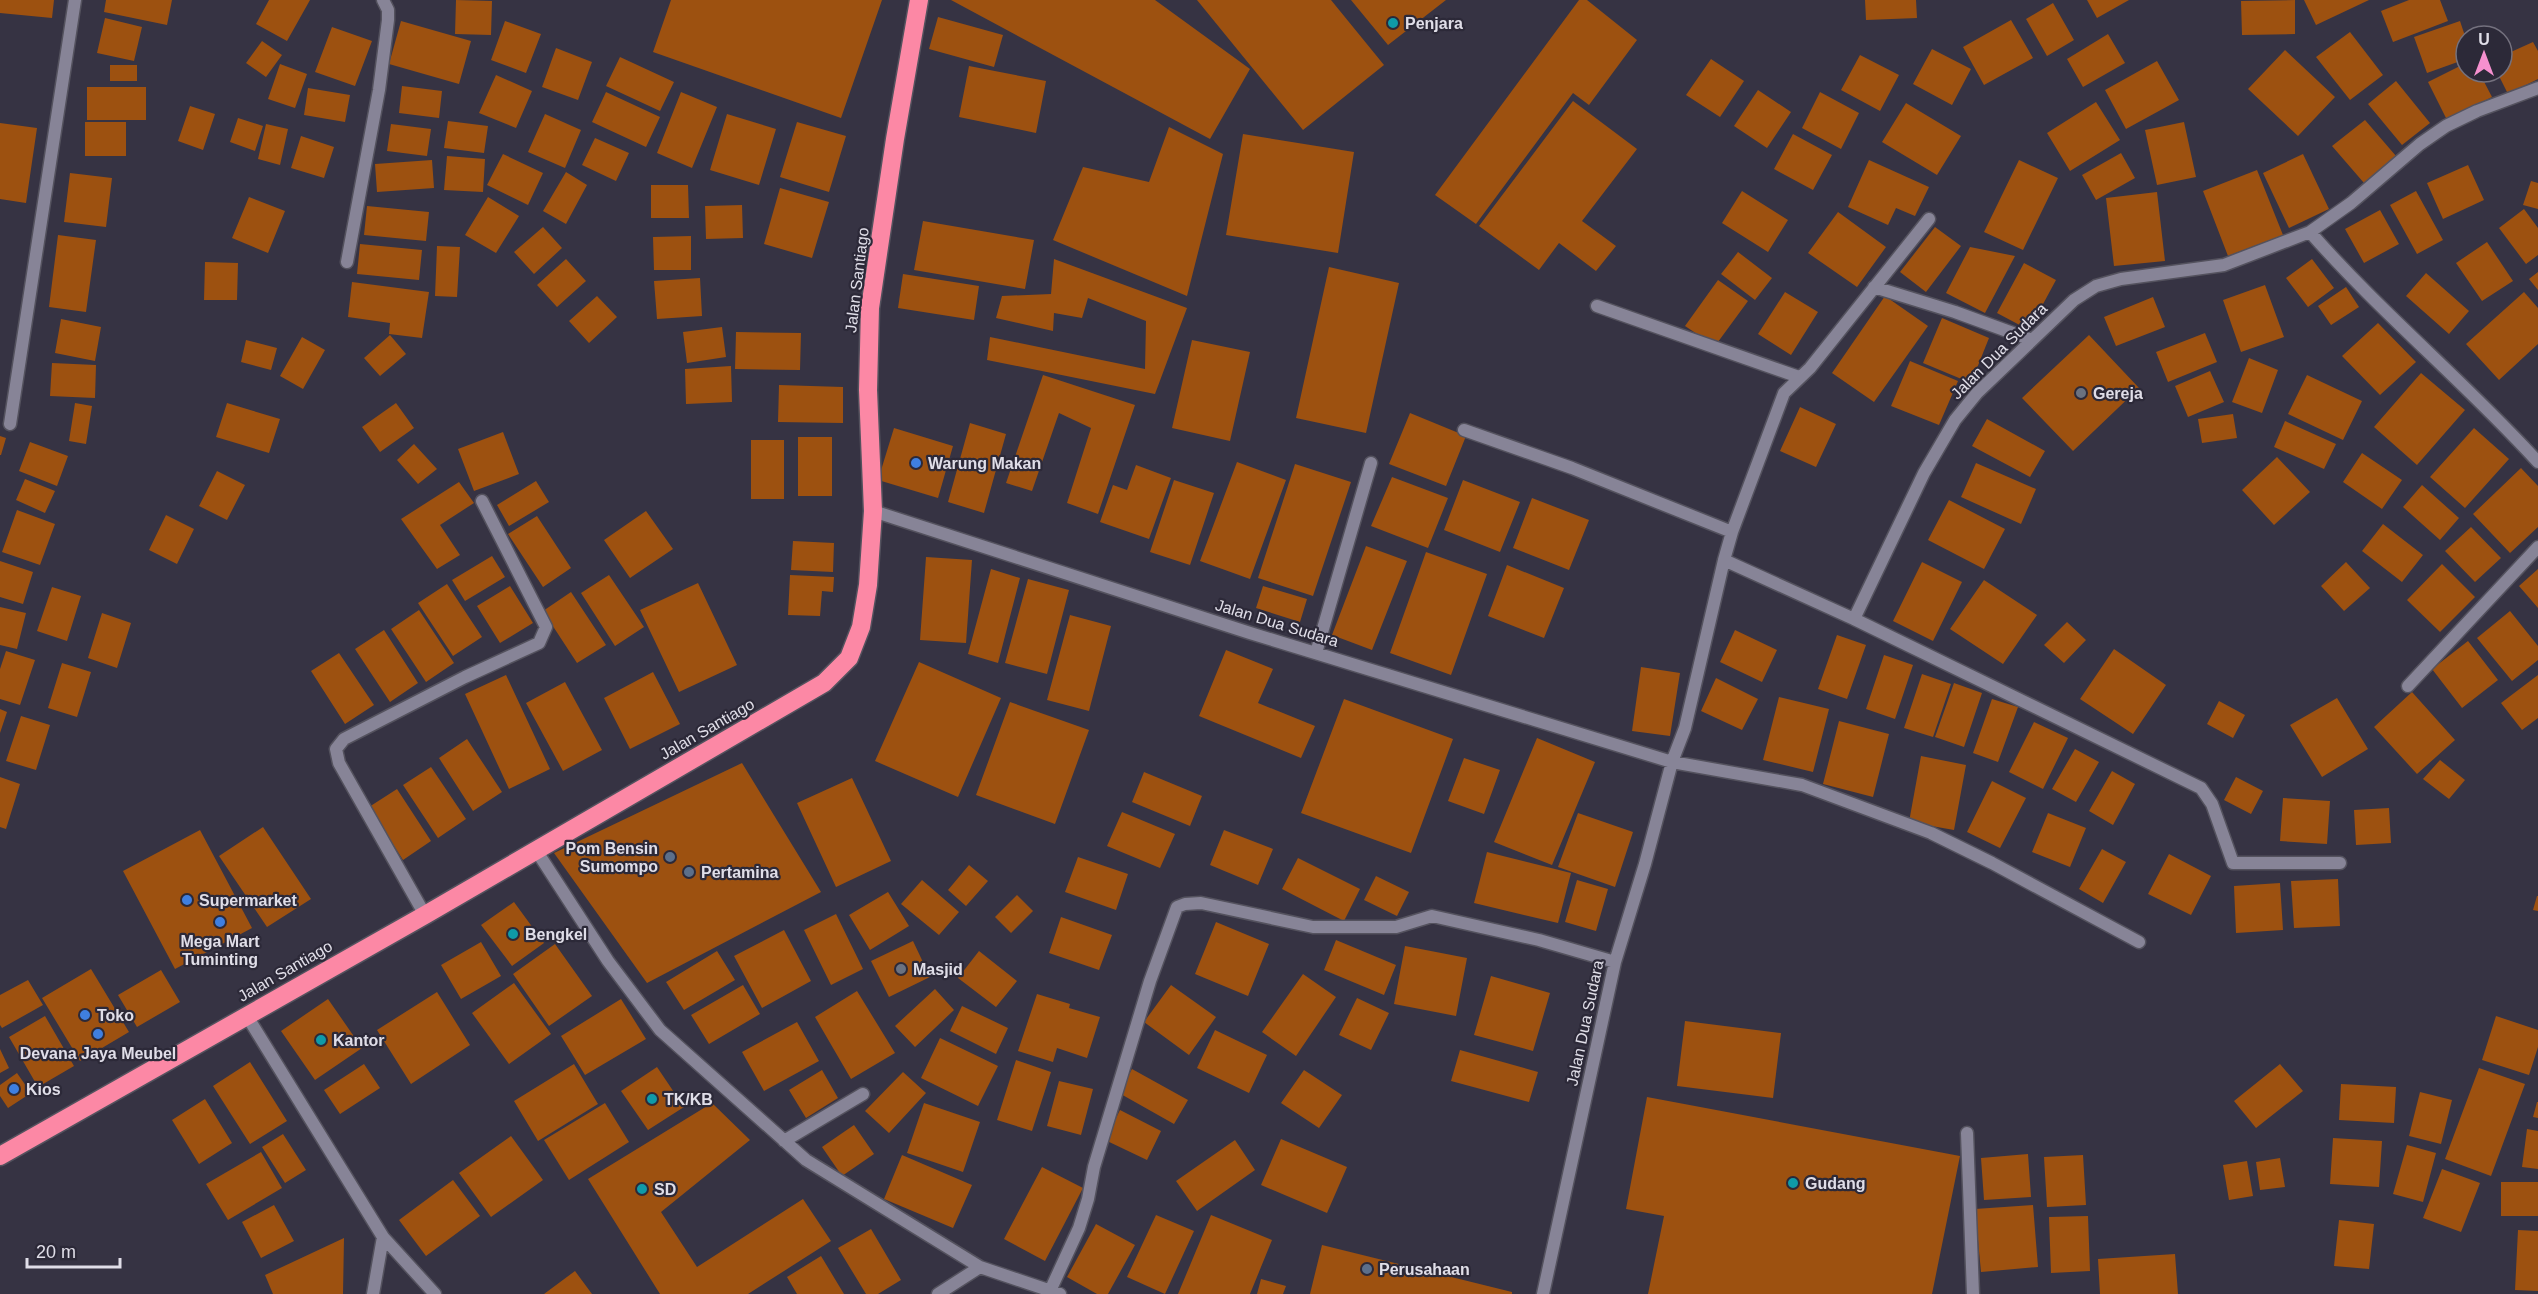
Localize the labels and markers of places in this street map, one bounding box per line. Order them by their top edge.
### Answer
place label: Penjara [1405,15,1463,32]
marker: Penjara [1386,16,1400,30]
place label: Gereja [2093,385,2143,402]
marker: Gereja [2074,386,2088,400]
place label: Warung Makan [928,455,1041,472]
marker: Warung Makan [909,456,923,470]
place label: Pom Bensin Sumompo [566,840,658,875]
marker: Pom Bensin Sumompo [663,850,677,864]
place label: Pertamina [701,864,778,881]
marker: Pertamina [682,865,696,879]
place label: Supermarket [199,892,297,909]
marker: Supermarket [180,893,194,907]
marker: Mega Mart Tuminting [213,915,227,929]
place label: Bengkel [525,926,587,943]
marker: Bengkel [506,927,520,941]
place label: Mega Mart Tuminting [180,933,260,968]
place label: Masjid [913,961,963,978]
marker: Masjid [894,962,908,976]
place label: Toko [97,1007,134,1024]
marker: Toko [78,1008,92,1022]
marker: Devana Jaya Meubel [91,1027,105,1041]
place label: Kantor [333,1032,385,1049]
marker: Kantor [314,1033,328,1047]
place label: Devana Jaya Meubel [20,1045,176,1062]
place label: Kios [26,1081,61,1098]
marker: Kios [7,1082,21,1096]
place label: TK/KB [664,1091,713,1108]
marker: TK/KB [645,1092,659,1106]
place label: Gudang [1805,1175,1865,1192]
marker: Gudang [1786,1176,1800,1190]
place label: SD [654,1181,676,1198]
marker: SD [635,1182,649,1196]
place label: Perusahaan [1379,1261,1470,1278]
marker: Perusahaan [1360,1262,1374,1276]

